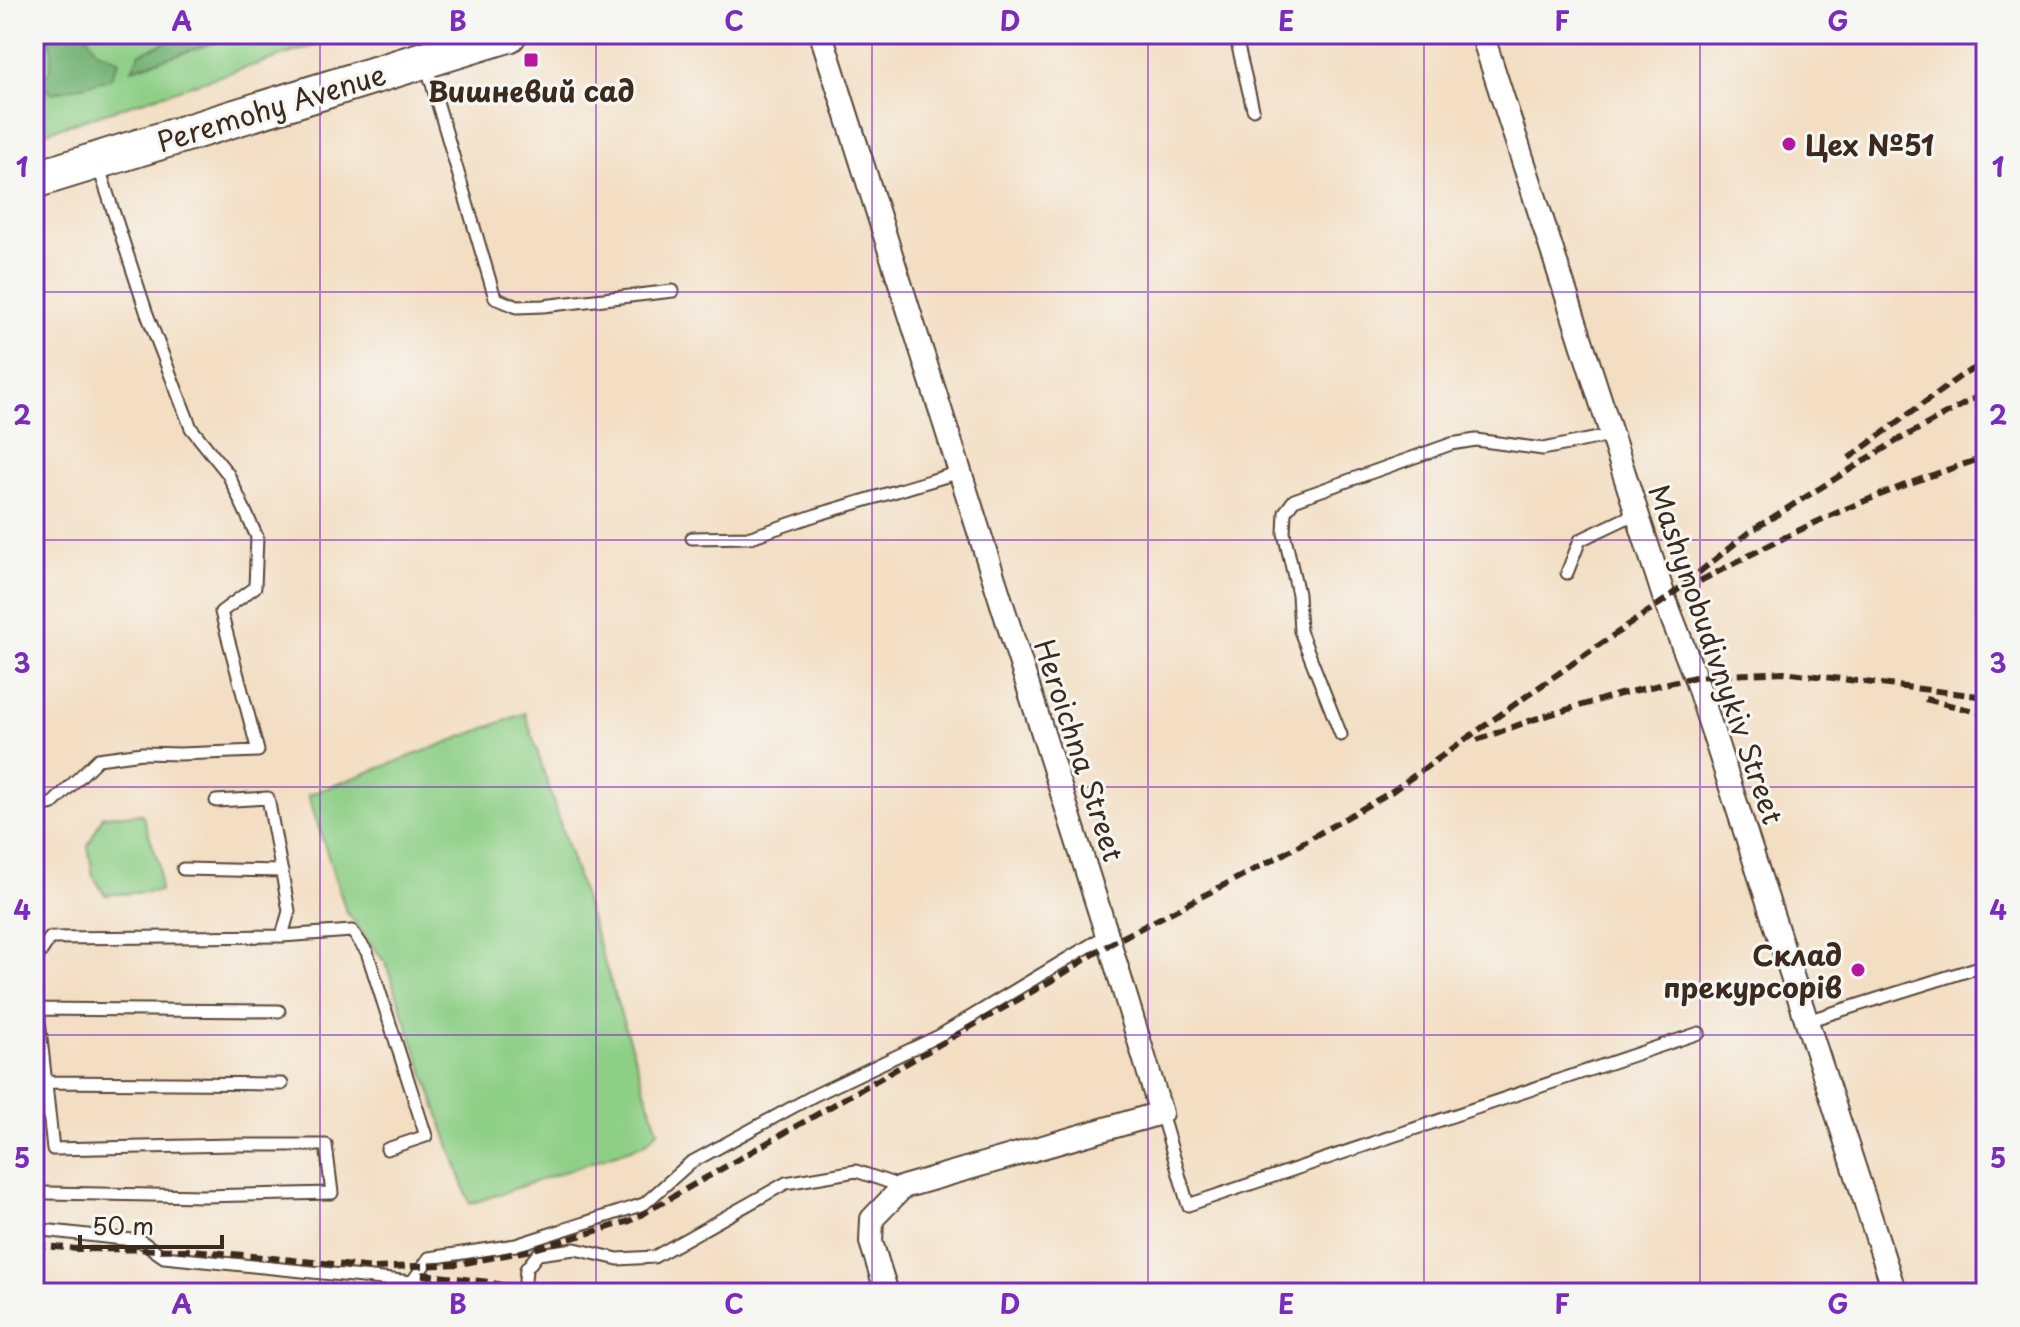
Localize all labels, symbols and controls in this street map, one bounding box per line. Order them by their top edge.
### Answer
text: A [172,1,192,40]
text: B [449,1,467,40]
text: C [724,1,744,40]
text: D [1000,1,1020,40]
text: E [1278,1,1294,40]
text: F [1554,1,1570,40]
text: G [1827,1,1849,40]
marker: Вишневий сад [522,51,540,69]
street label: Peremohy Avenue [151,52,391,162]
place label: Вишневий сад [428,69,635,112]
place label: Цех №51 [1805,123,1934,166]
marker: Цех №51 [1780,135,1798,153]
text: 1 [16,147,28,186]
text: 1 [1992,147,2004,186]
text: 2 [13,395,31,434]
text: 2 [1989,395,2007,434]
street label: Mashynobudivnykiv Street [1639,478,1795,830]
street label: Heroichna Street [1024,634,1136,866]
text: 3 [13,643,31,682]
text: 3 [1989,643,2007,682]
text: 4 [13,890,31,929]
text: 4 [1989,890,2007,929]
place label: Склад прекурсорів [1663,933,1842,1008]
marker: Склад прекурсорів [1849,961,1867,979]
text: 5 [14,1138,30,1177]
text: 5 [1990,1138,2006,1177]
scale bar [80,1199,222,1249]
text: 50 m [92,1207,154,1243]
text: A [172,1284,192,1323]
text: B [449,1284,467,1323]
text: C [724,1284,744,1323]
text: D [1000,1284,1020,1323]
text: E [1278,1284,1294,1323]
text: F [1554,1284,1570,1323]
text: G [1827,1284,1849,1323]

